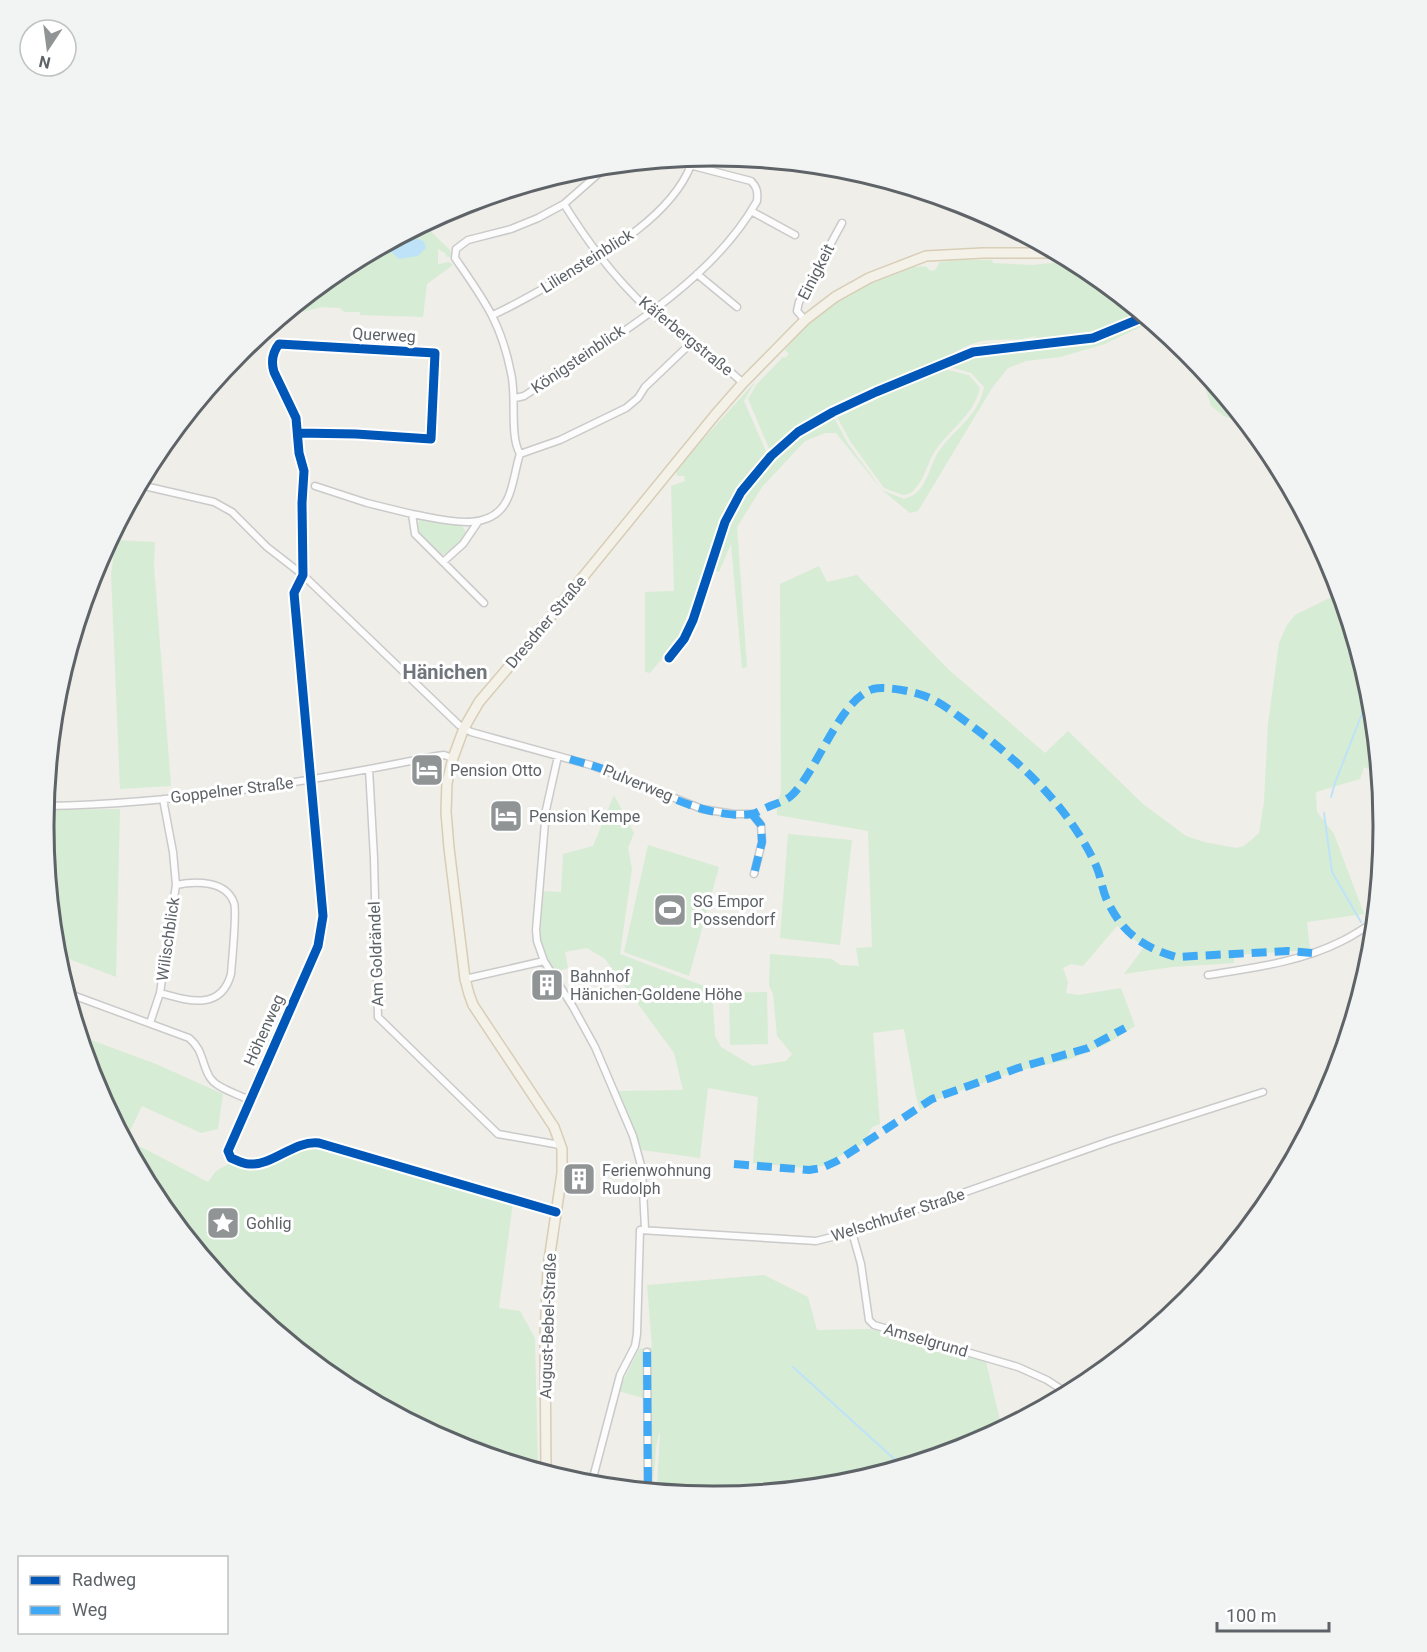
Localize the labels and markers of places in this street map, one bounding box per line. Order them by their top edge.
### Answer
hotel icon: Pension Otto [409,752,445,788]
place label: Pension Otto [450,761,542,780]
hotel icon: Pension Kempe [488,798,524,834]
place label: Pension Kempe [529,807,640,826]
sports icon: SG Empor Possendorf [652,892,688,928]
place label: SG Empor Possendorf [693,892,776,929]
building icon: Bahnhof Hänichen-Goldene Höhe [529,967,565,1003]
place label: Bahnhof Hänichen-Goldene Höhe [570,967,742,1004]
building icon: Ferienwohnung Rudolph [561,1161,597,1197]
place label: Ferienwohnung Rudolph [602,1161,711,1198]
place icon: Gohlig [205,1205,241,1241]
place label: Gohlig [246,1214,292,1233]

